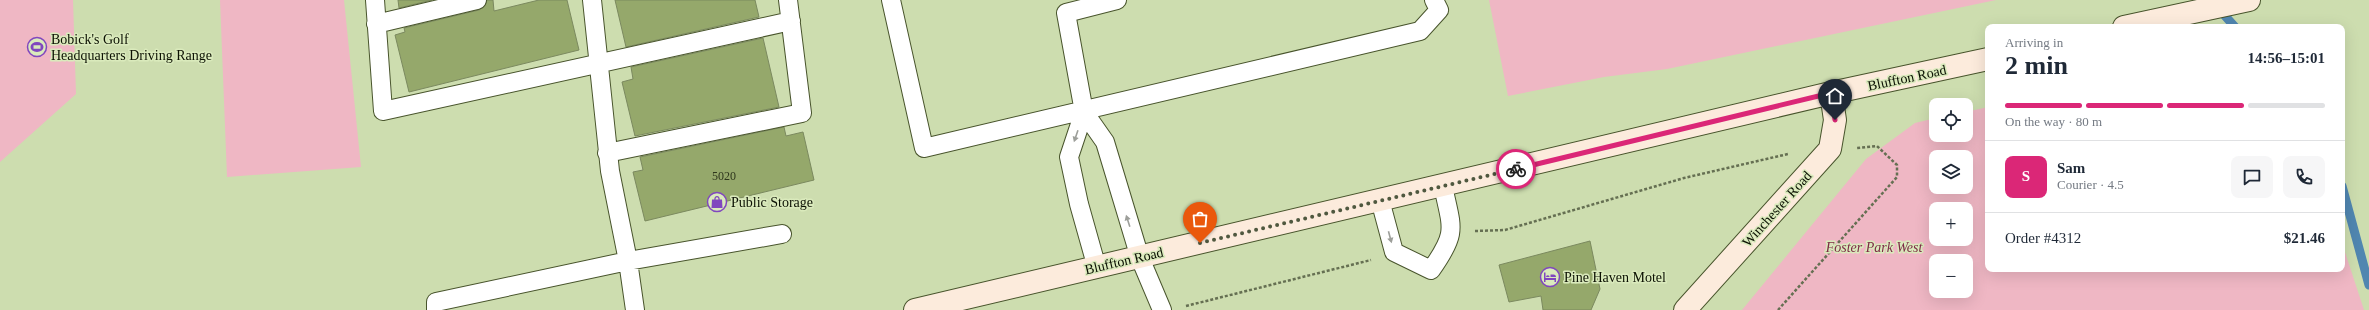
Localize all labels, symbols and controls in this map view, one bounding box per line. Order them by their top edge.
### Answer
place label: Bobick's Golf Headquarters Driving Range [51,32,212,63]
text: Arriving in [2005,35,2063,50]
sports icon: Bobick's Golf Headquarters Driving Range [26,36,48,58]
text: 14:56–15:01 [2248,50,2325,66]
text: 2 min [2005,51,2068,80]
street label: Bluffton Road [1866,62,1948,94]
pin [1818,79,1852,120]
icon: home [1824,85,1846,107]
map controls [1929,98,1973,298]
button: locate [1929,98,1973,142]
text: On the way · 80 m [2005,114,2102,129]
one-way arrow [1073,130,1079,142]
courier [1496,149,1536,189]
button: layers [1929,150,1973,194]
button: chat [2231,156,2273,198]
button: phone [2283,156,2325,198]
icon: bike [1505,158,1527,180]
text: Sam [2057,160,2085,176]
street label: Winchester Road [1739,168,1815,250]
text: S [2022,168,2030,184]
house number: 5020 [712,169,736,183]
text: Courier · 4.5 [2057,177,2124,192]
shop icon: Public Storage [706,191,728,213]
place label: Public Storage [731,195,813,210]
pin [1183,202,1217,243]
button: + [1929,202,1973,246]
icon: bag [1189,208,1211,230]
one-way arrow [1125,214,1131,226]
text: Order #4312 [2005,230,2081,246]
text: $21.46 [2284,230,2325,246]
one-way arrow [1387,232,1393,244]
park label: Foster Park West [1825,240,1923,255]
street label: Bluffton Road [1083,245,1165,277]
button: − [1929,254,1973,298]
hotel icon: Pine Haven Motel [1539,266,1561,288]
place label: Pine Haven Motel [1564,270,1666,285]

